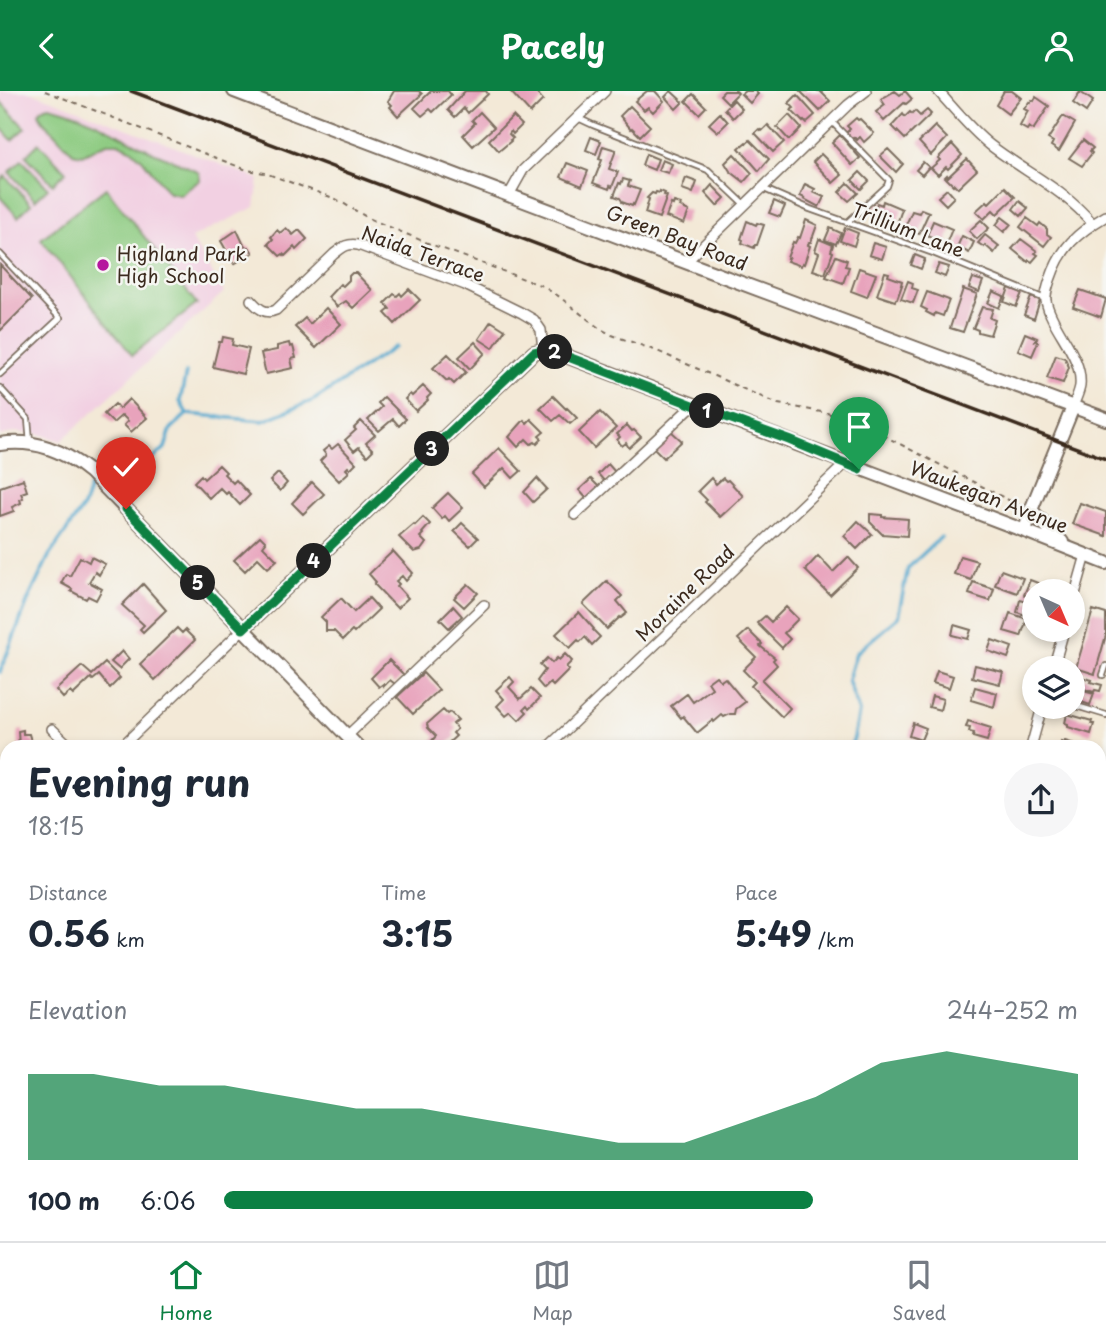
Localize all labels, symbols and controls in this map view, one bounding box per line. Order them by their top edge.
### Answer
text: Pacely [501,22,605,70]
icon: back [28,27,66,65]
icon: person [1040,27,1078,65]
street label: Trillium Lane [848,195,969,263]
street label: Green Bay Road [603,197,752,277]
street label: Naida Terrace [358,218,489,288]
place label: Highland Park High School [117,239,247,289]
marker: Highland Park High School [95,257,111,273]
pin: 2 [538,335,572,369]
text: 2 [548,337,561,365]
pin: 1 [690,393,724,429]
text: 1 [702,396,711,424]
pin [829,397,889,469]
icon: arrive [840,408,878,446]
pin: 3 [414,431,450,467]
text: 3 [425,434,438,462]
pin [96,437,156,509]
icon: check [107,448,145,486]
street label: Waukegan Avenue [906,453,1072,539]
street label: Moraine Road [628,538,740,647]
pin: 4 [296,543,332,579]
text: 4 [307,546,320,574]
pin: 5 [180,566,216,601]
text: 5 [191,568,204,596]
north arrow [1022,579,1085,642]
map controls [1022,579,1085,719]
button: layers [1022,656,1085,719]
text: Evening run [28,753,250,810]
button: share [1004,763,1078,837]
text: 18:15 [28,808,84,843]
text: Distance [28,878,108,906]
text: Time [381,878,426,906]
text: Pace [735,878,778,906]
text: 0.56 [28,906,110,959]
text: 3:15 [381,906,454,959]
text: 5:49 [735,906,812,959]
text: km [110,925,145,953]
text: /km [812,925,854,953]
text: Elevation [28,992,127,1027]
text: 244–252 m [947,992,1078,1027]
text: 100 m [28,1183,100,1218]
text: 6:06 [140,1183,196,1218]
tab: Home [160,1256,213,1326]
tab: Map [532,1256,573,1326]
tab: Saved [892,1256,946,1326]

